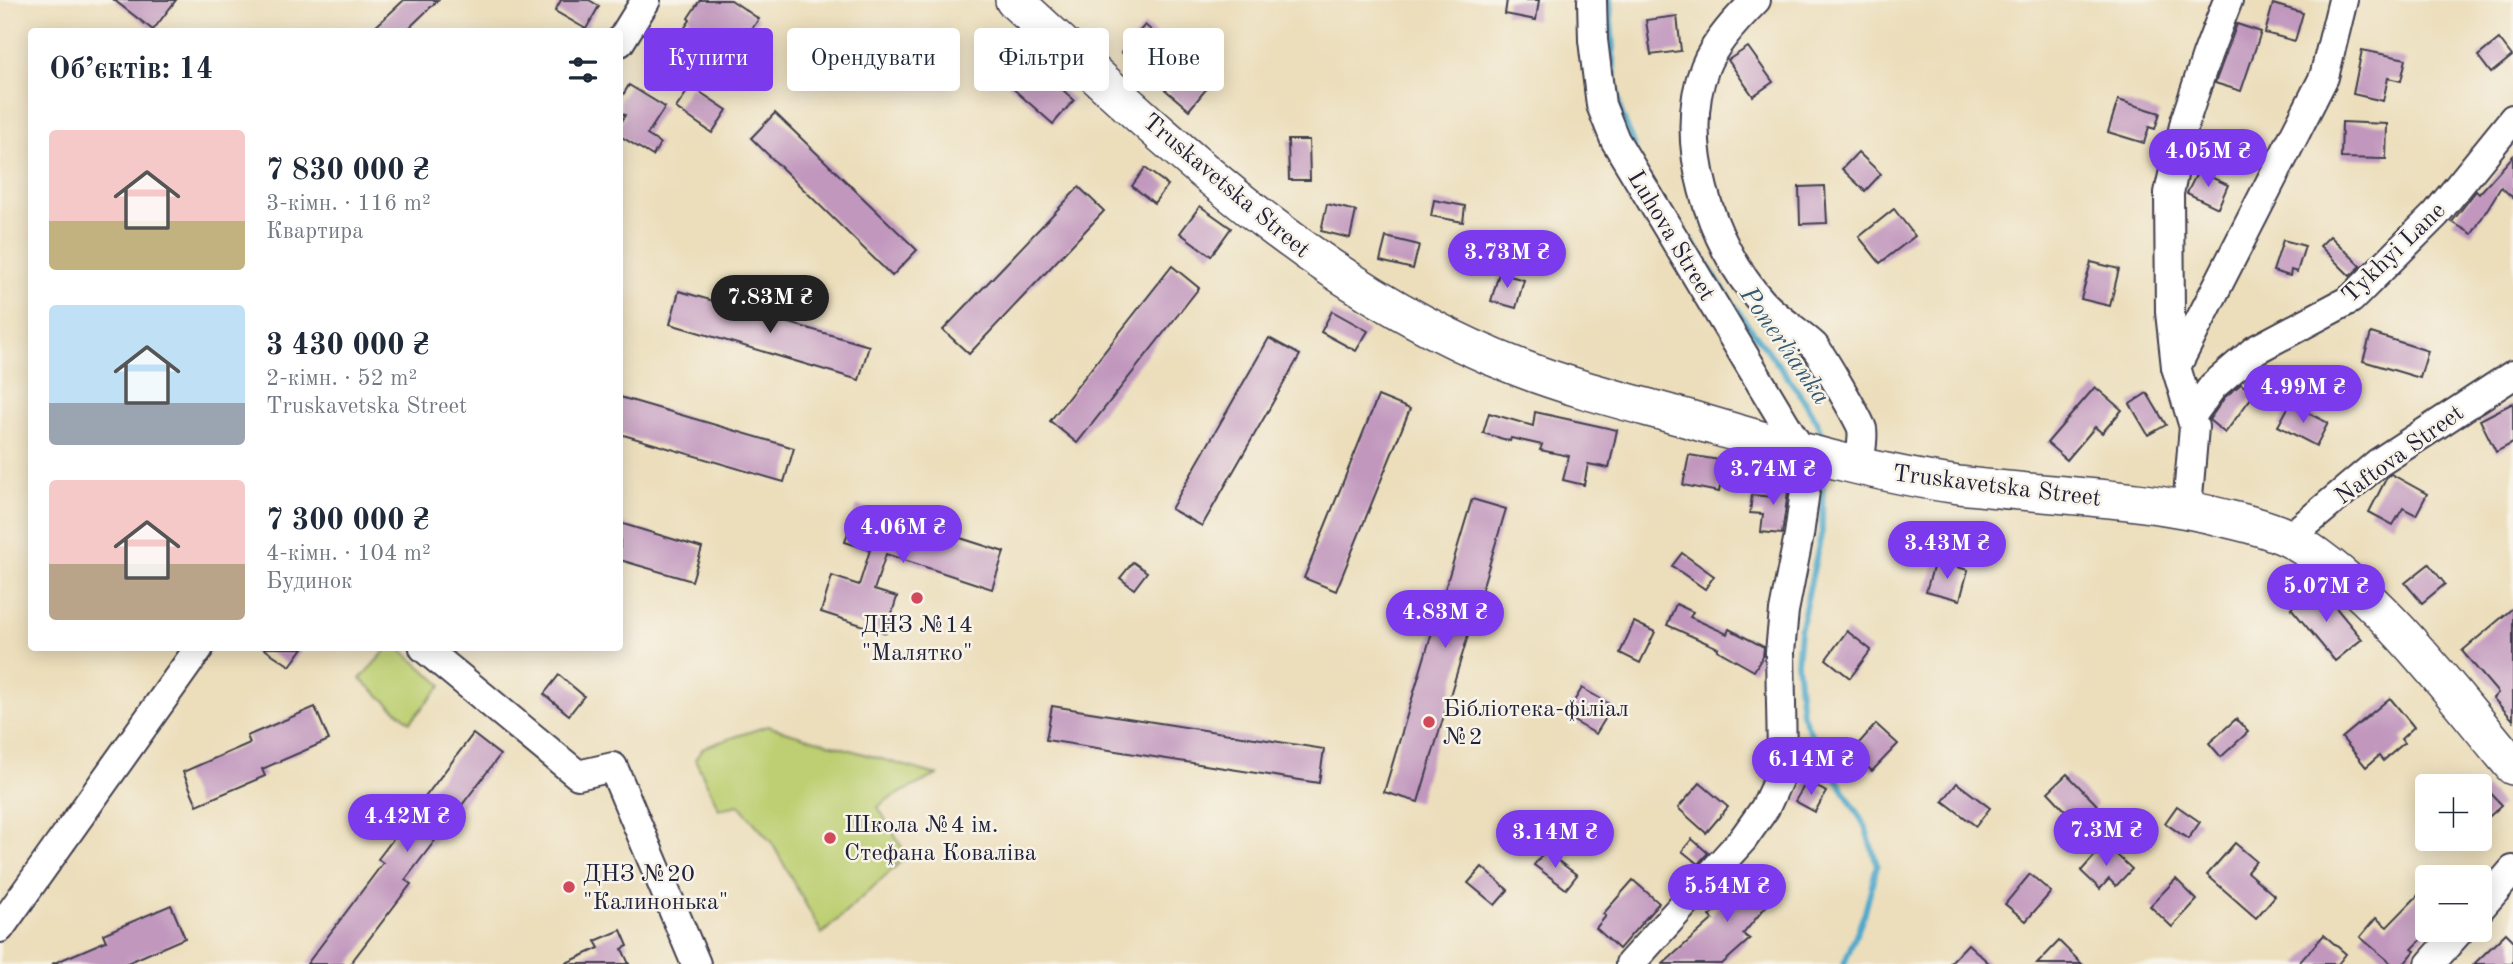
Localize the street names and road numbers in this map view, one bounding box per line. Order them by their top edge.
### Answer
street label: Truskavetska Street [1138,110,1314,263]
street label: Luhova Street [1622,167,1718,305]
street label: Tykhyi Lane [2338,199,2451,308]
street label: Naftova Street [2332,401,2469,510]
street label: Truskavetska Street [1891,462,2102,512]

